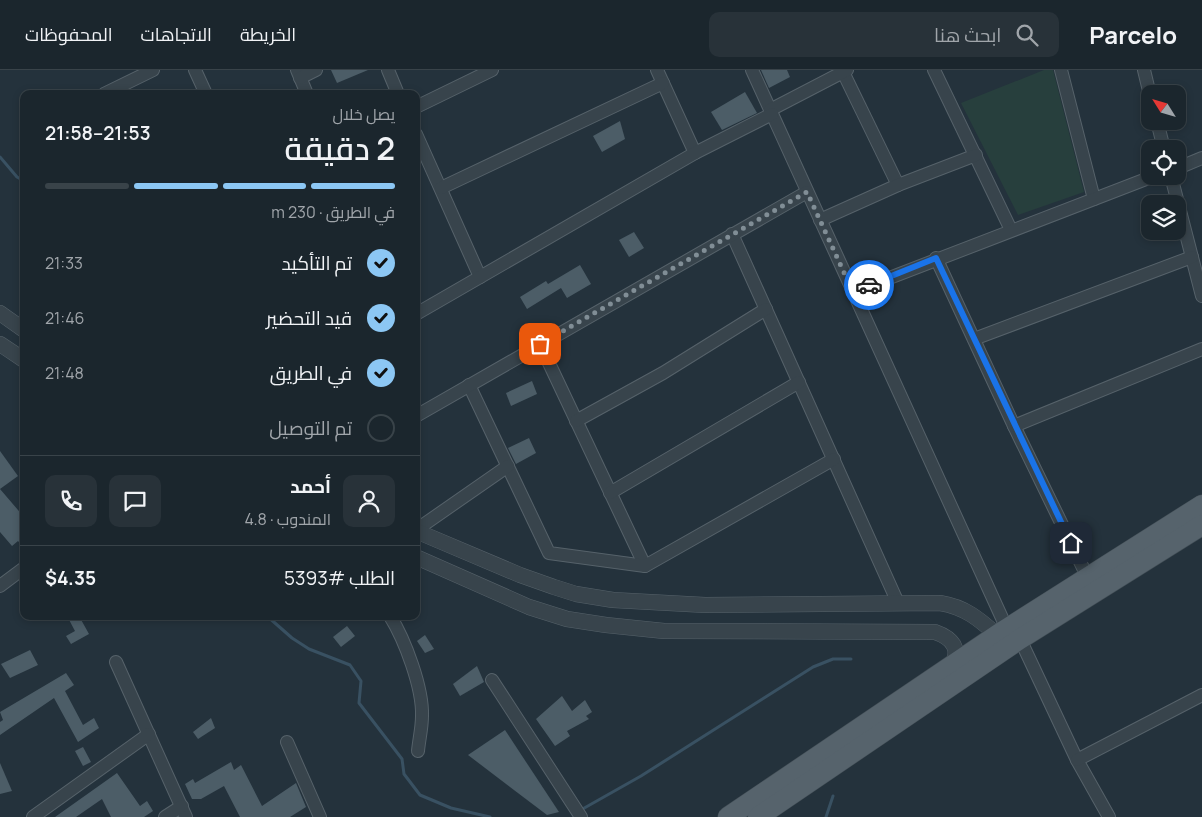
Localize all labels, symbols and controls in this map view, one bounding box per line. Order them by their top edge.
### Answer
search box [709,12,1059,57]
text: Parcelo [1089,18,1177,51]
icon: search [1013,21,1041,49]
text: المحفوظات [25,22,113,46]
text: الاتجاهات [141,22,212,46]
text: الخريطة [240,22,296,46]
text: ابحث هنا [934,22,1001,48]
north arrow [1141,85,1186,130]
map controls [1141,85,1186,240]
text: يصل خلال [332,103,395,125]
text: 21:53–21:58 [45,120,151,146]
text: 2 دقيقة [285,126,395,170]
button: locate [1141,140,1186,185]
button: layers [1141,195,1186,240]
text: في الطريق · 230 m [271,201,395,223]
icon: check [367,249,395,277]
text: تم التأكيد [281,250,352,276]
text: 21:33 [45,252,83,274]
courier [844,260,894,310]
icon: car [855,271,883,299]
icon: check [367,304,395,332]
text: قيد التحضير [266,305,352,331]
text: 21:46 [45,307,85,329]
pin [519,323,561,365]
icon: bag [526,330,554,358]
icon: check [367,359,395,387]
text: في الطريق [270,360,352,386]
text: 21:48 [45,362,84,384]
text: تم التوصيل [269,415,352,441]
text: أحمد [290,473,331,499]
button: phone [45,475,97,527]
button: chat [109,475,161,527]
button: person [343,475,395,527]
text: المندوب · 4.8 [244,508,331,530]
pin [1050,522,1092,564]
icon: home [1057,529,1085,557]
text: $4.35 [45,565,96,591]
text: الطلب #5393 [284,565,395,591]

